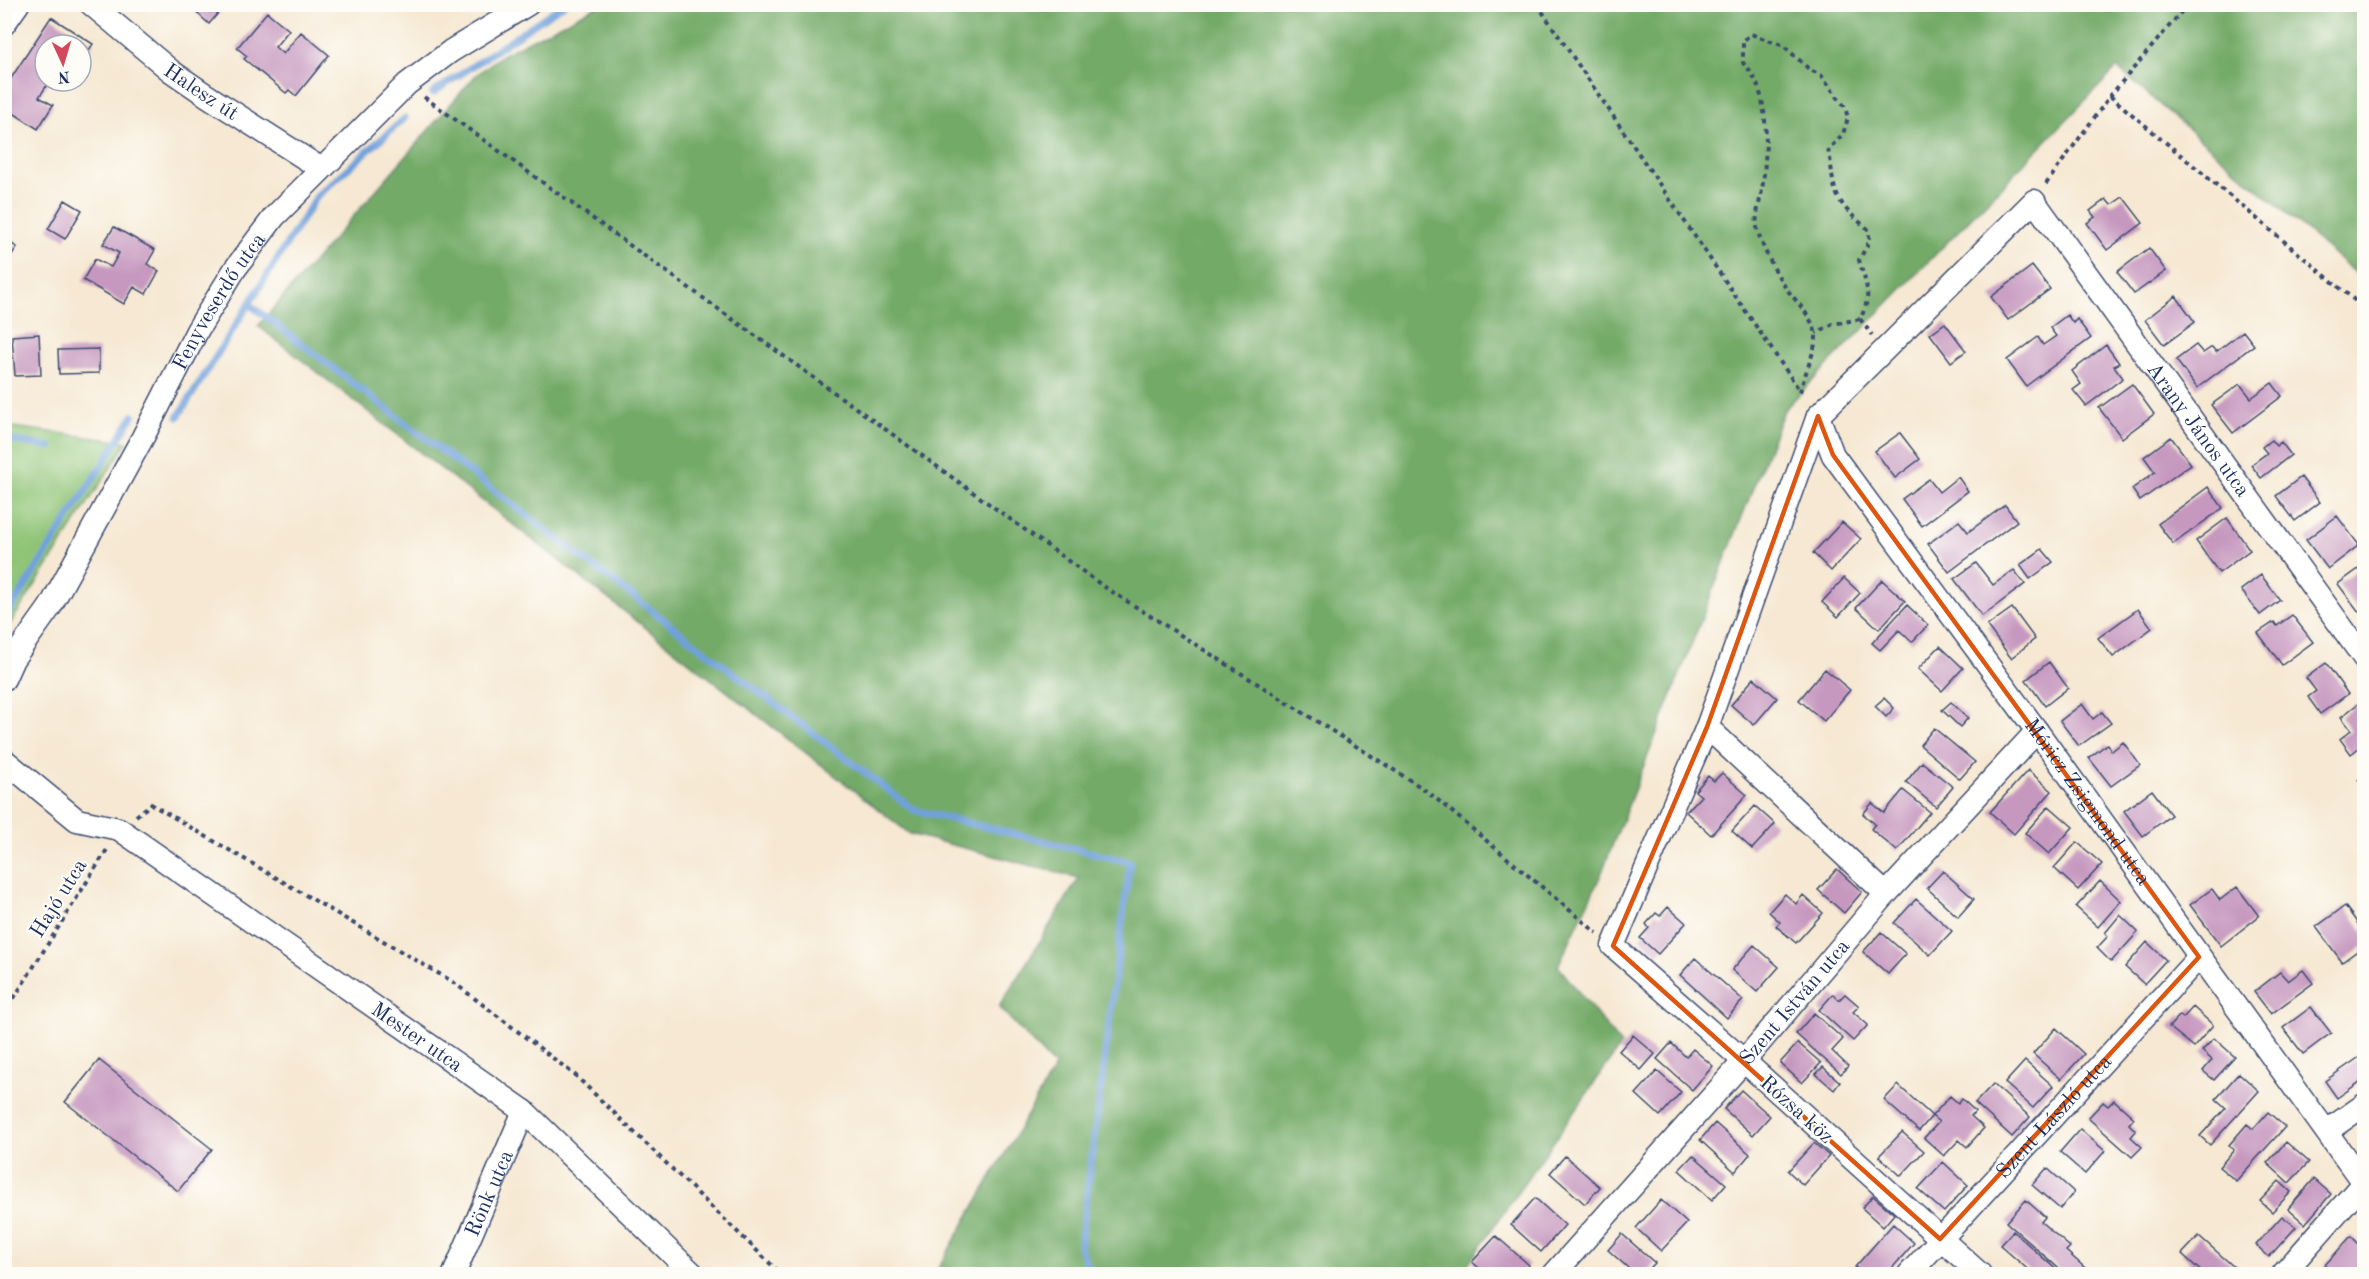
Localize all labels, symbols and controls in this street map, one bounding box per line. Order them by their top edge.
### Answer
north arrow [33,33,93,93]
street label: Halesz út [159,60,242,125]
text: N [56,68,71,84]
street label: Fenyveserdő utca [170,230,270,374]
street label: Arany János utca [2142,359,2253,501]
street label: Móricz Zsigmond utca [2020,715,2154,890]
street label: Hajó utca [27,856,92,942]
street label: Szent István utca [1736,936,1854,1070]
street label: Mester utca [367,999,466,1077]
street label: Szent László utca [1993,1051,2116,1183]
street label: Rózsa köz [1755,1072,1837,1148]
street label: Rönk utca [462,1147,518,1240]

